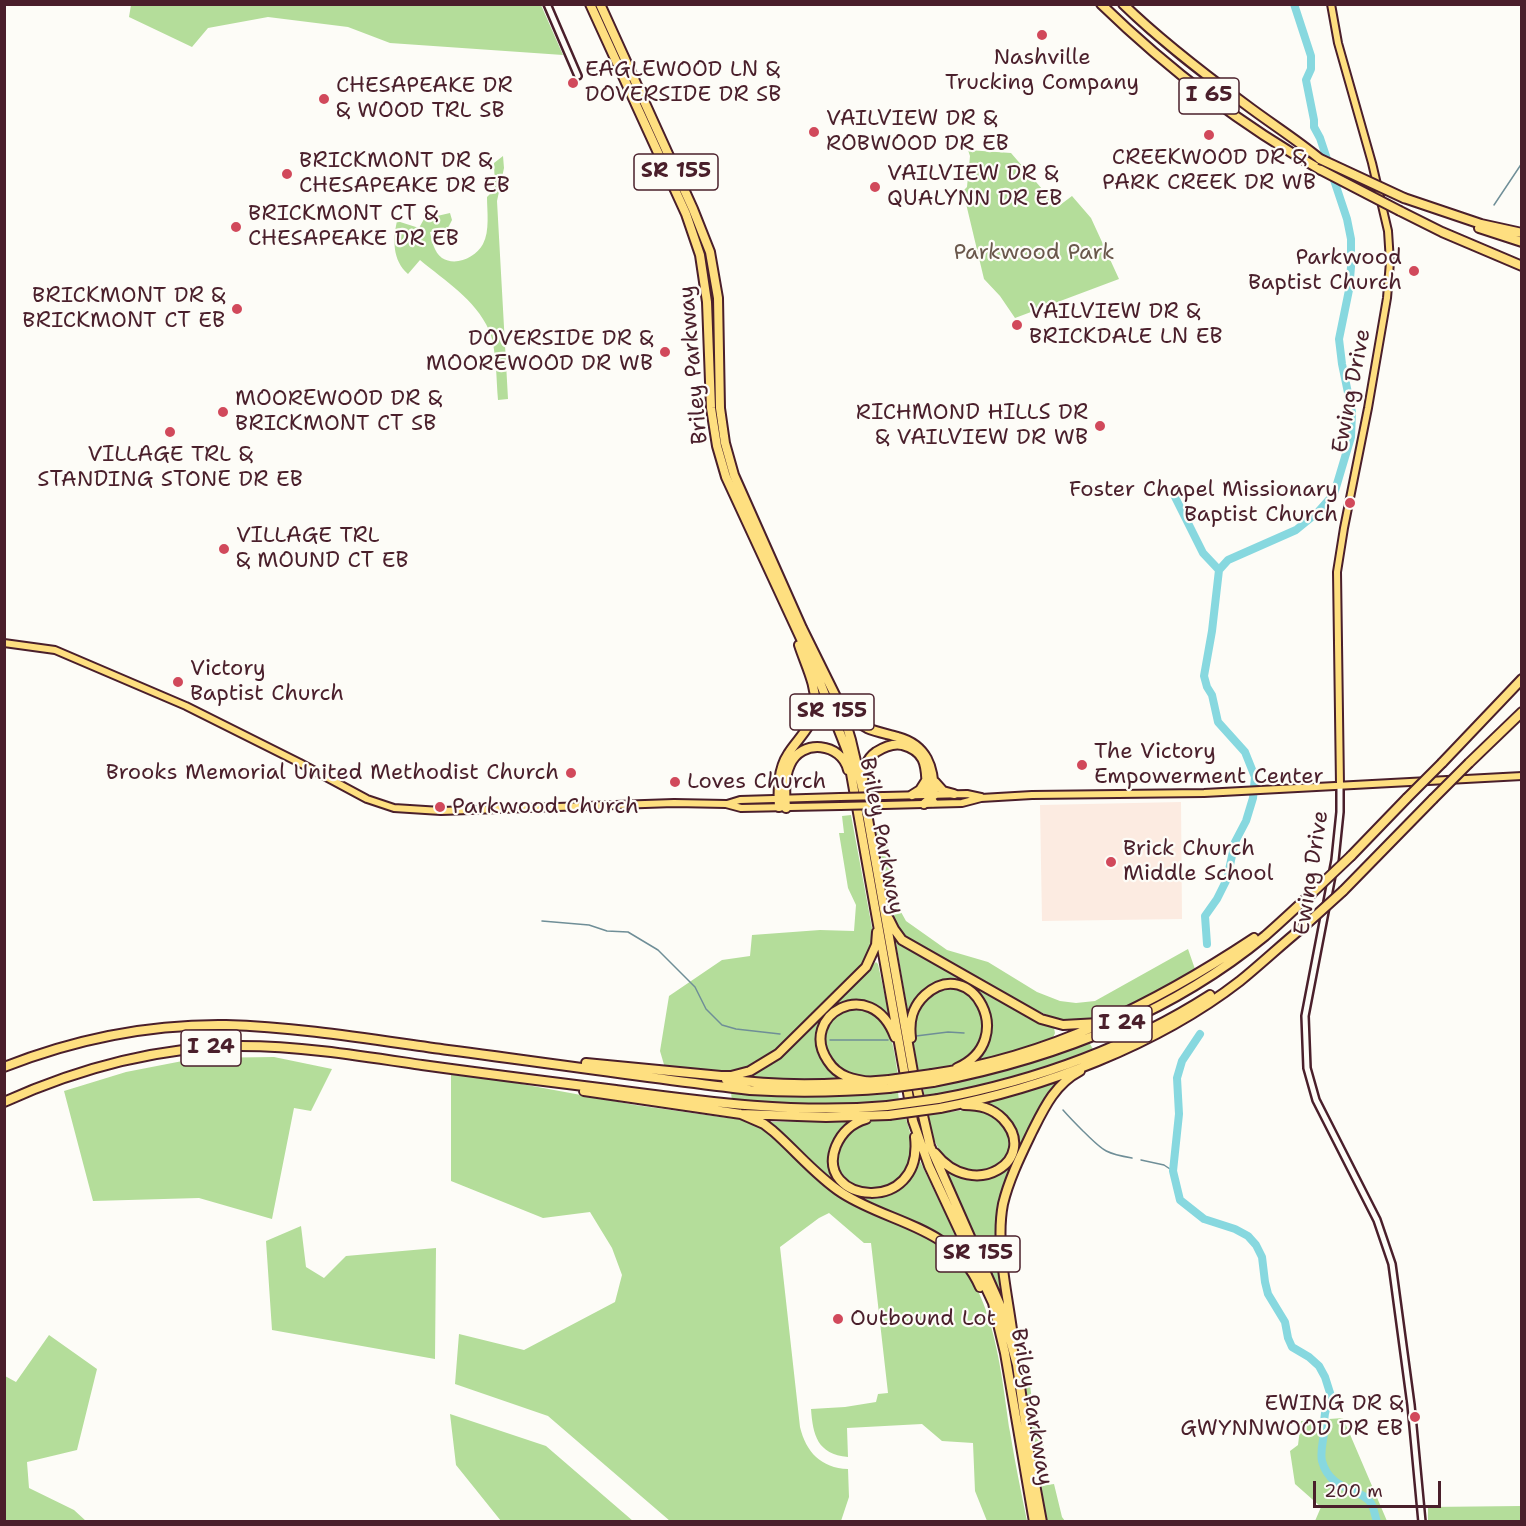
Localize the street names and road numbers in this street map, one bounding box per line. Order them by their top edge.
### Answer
road number: I 65 [1179,78,1239,114]
road number: SR 155 [634,154,718,190]
street label: Briley Parkway [674,285,714,445]
street label: Ewing Drive [1327,327,1377,455]
road number: SR 155 [790,694,874,730]
street label: Briley Parkway [853,755,909,917]
street label: Ewing Drive [1289,809,1335,937]
road number: I 24 [1092,1006,1152,1042]
road number: I 24 [181,1030,241,1066]
road number: SR 155 [936,1236,1020,1272]
street label: Briley Parkway [1004,1326,1058,1488]

